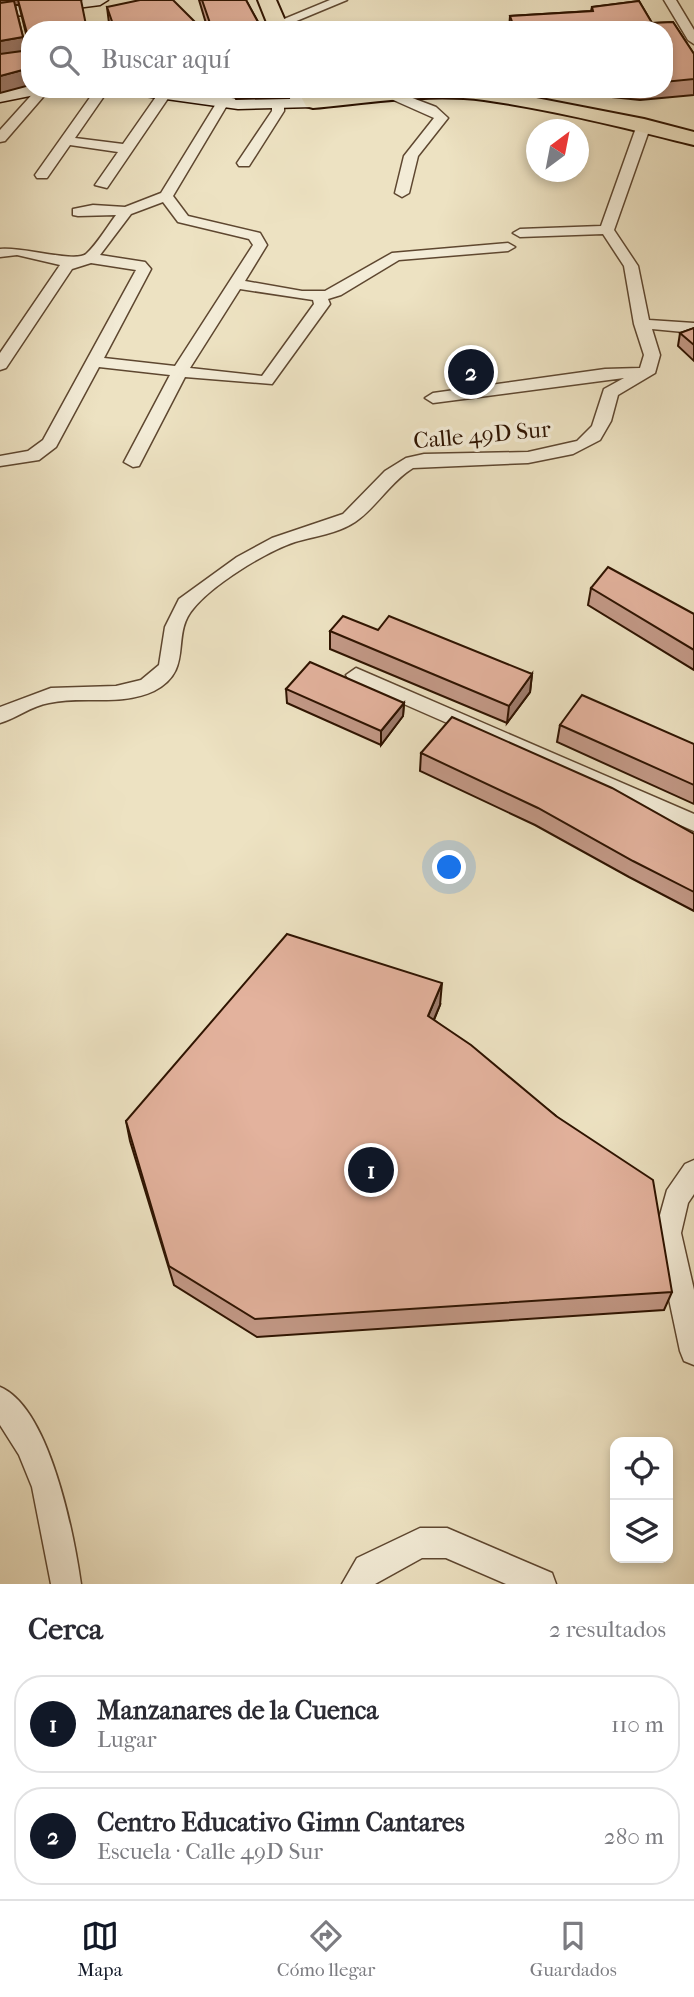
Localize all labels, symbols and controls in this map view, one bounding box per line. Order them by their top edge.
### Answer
search box [21,21,673,98]
icon: search [45,41,83,79]
text: Buscar aquí [101,44,230,75]
north arrow [526,119,589,182]
pin: 2 [448,346,494,398]
street label: Calle 49D Sur [412,416,552,454]
your location [432,850,466,884]
pin: 1 [348,1144,394,1196]
map controls [610,1437,673,1563]
button: locate [610,1437,673,1500]
button: layers [610,1500,673,1563]
text: Cerca [28,1612,103,1647]
text: 2 resultados [549,1616,666,1643]
text: Manzanares de la Cuenca [97,1695,378,1726]
text: 1 [49,1711,57,1738]
text: 110 m [611,1711,664,1738]
text: Lugar [97,1726,157,1753]
text: Centro Educativo Gimn Cantares [97,1807,465,1838]
text: 2 [47,1823,59,1850]
text: 280 m [604,1823,664,1850]
text: Escuela · Calle 49D Sur [97,1838,323,1865]
tab: Mapa [77,1917,122,1981]
tab: Cómo llegar [277,1917,375,1981]
tab: Guardados [530,1917,617,1981]

